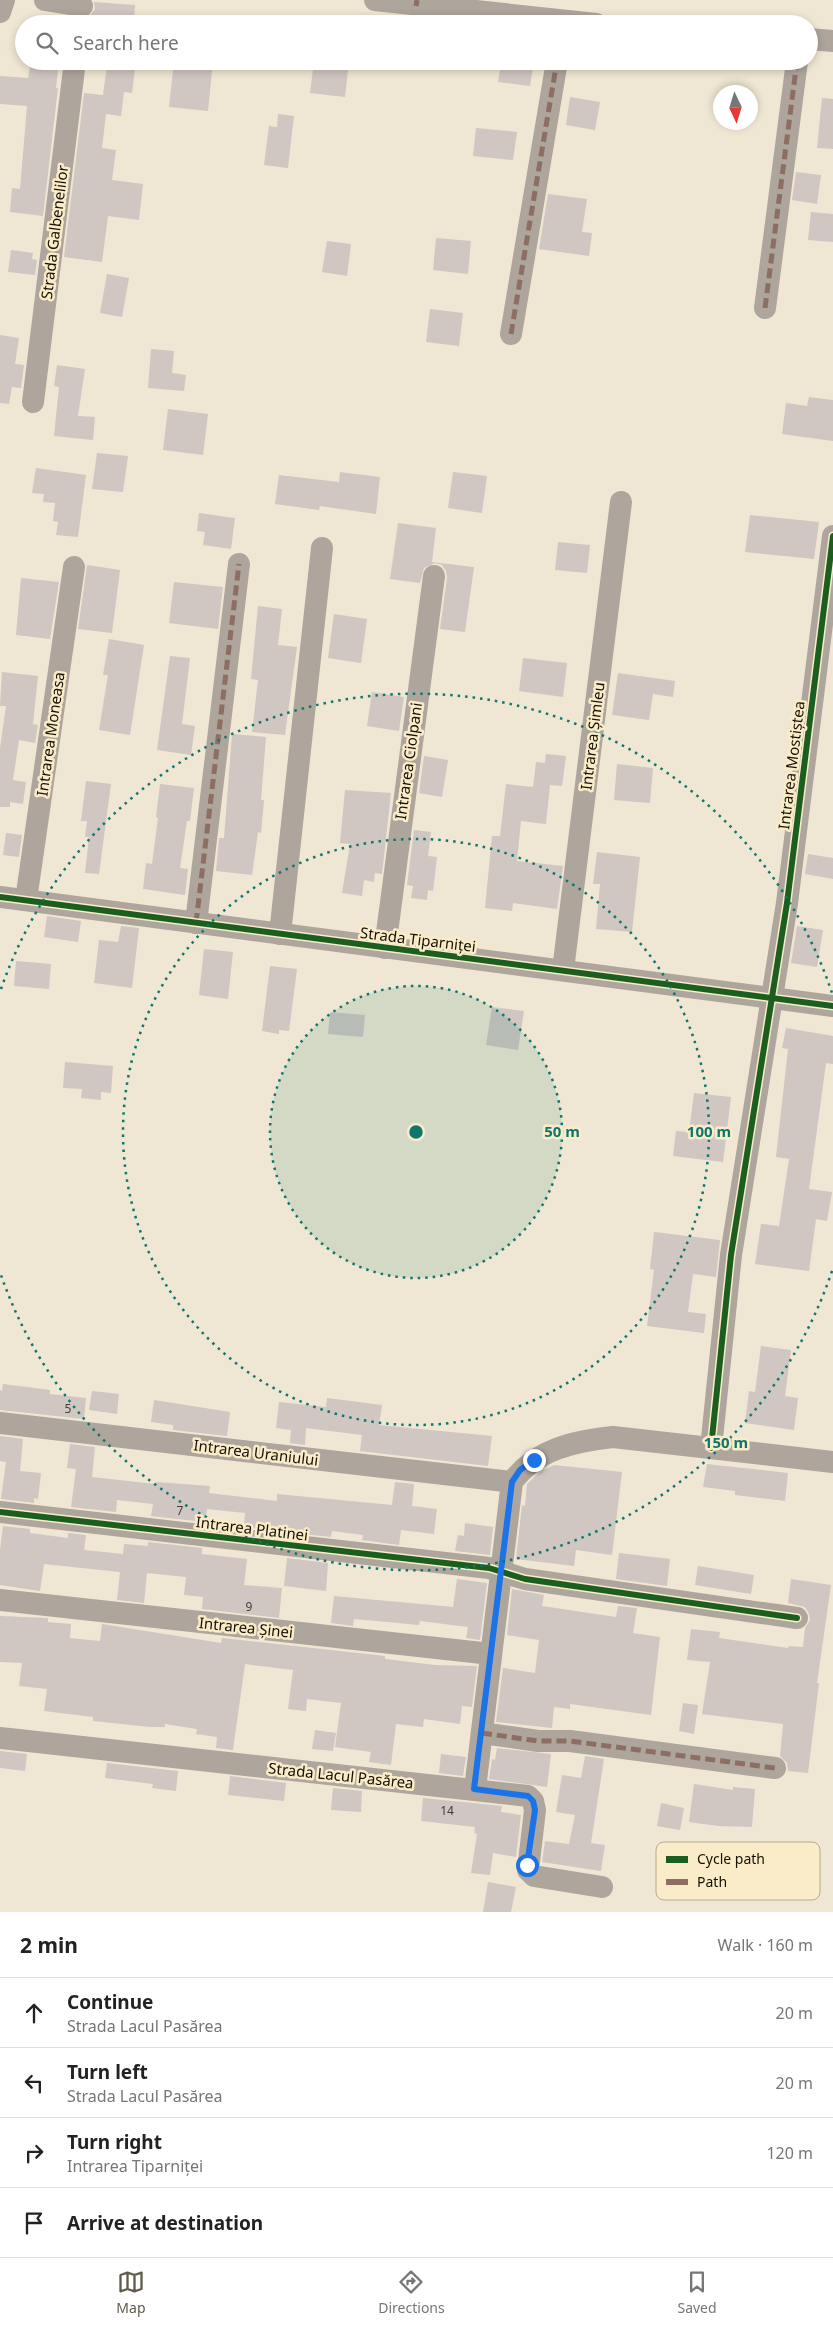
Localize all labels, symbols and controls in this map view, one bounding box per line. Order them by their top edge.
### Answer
search box [15,15,818,70]
icon: search [33,29,61,57]
text: Search here [73,30,179,56]
north arrow [713,85,758,130]
street label: Strada Galbenelilor [36,164,72,300]
street label: Intrarea Moneasa [31,671,69,797]
street label: Intrarea Șimleu [575,681,609,791]
street label: Intrarea Mostiștea [773,700,809,830]
street label: Intrarea Ciolpani [390,701,426,821]
street label: Strada Tiparniței [359,922,477,956]
text: 50 m [544,1121,580,1141]
text: 100 m [687,1121,731,1141]
centre of rings [407,1123,425,1141]
house number: 5 [65,1400,72,1417]
text: 150 m [704,1432,748,1452]
street label: Intrarea Uraniului [193,1434,319,1470]
route end [523,1449,546,1472]
house number: 7 [177,1502,184,1519]
street label: Intrarea Platinei [195,1511,309,1545]
house number: 9 [246,1598,253,1615]
street label: Intrarea Șinei [198,1612,294,1642]
street label: Strada Lacul Pasărea [267,1757,415,1793]
house number: 14 [440,1802,454,1819]
legend [656,1842,820,1900]
text: Cycle path [697,1849,765,1868]
route start [516,1854,539,1877]
text: Path [697,1872,727,1891]
text: 2 min [20,1931,78,1959]
text: Walk · 160 m [718,1934,813,1956]
text: Continue [67,1989,153,2015]
icon: ahead [20,1999,48,2027]
text: 20 m [776,2002,813,2024]
text: Strada Lacul Pasărea [67,2015,223,2037]
text: Turn left [67,2059,148,2085]
icon: left [20,2069,48,2097]
text: 20 m [776,2072,813,2094]
text: Strada Lacul Pasărea [67,2085,223,2107]
text: Turn right [67,2129,162,2155]
icon: right [20,2139,48,2167]
text: 120 m [766,2142,813,2164]
text: Intrarea Tiparniței [67,2155,203,2177]
icon: arrive [20,2209,48,2237]
text: Arrive at destination [67,2210,263,2236]
tab: Map [116,2268,146,2317]
tab: Directions [378,2268,445,2317]
tab: Saved [677,2268,717,2317]

